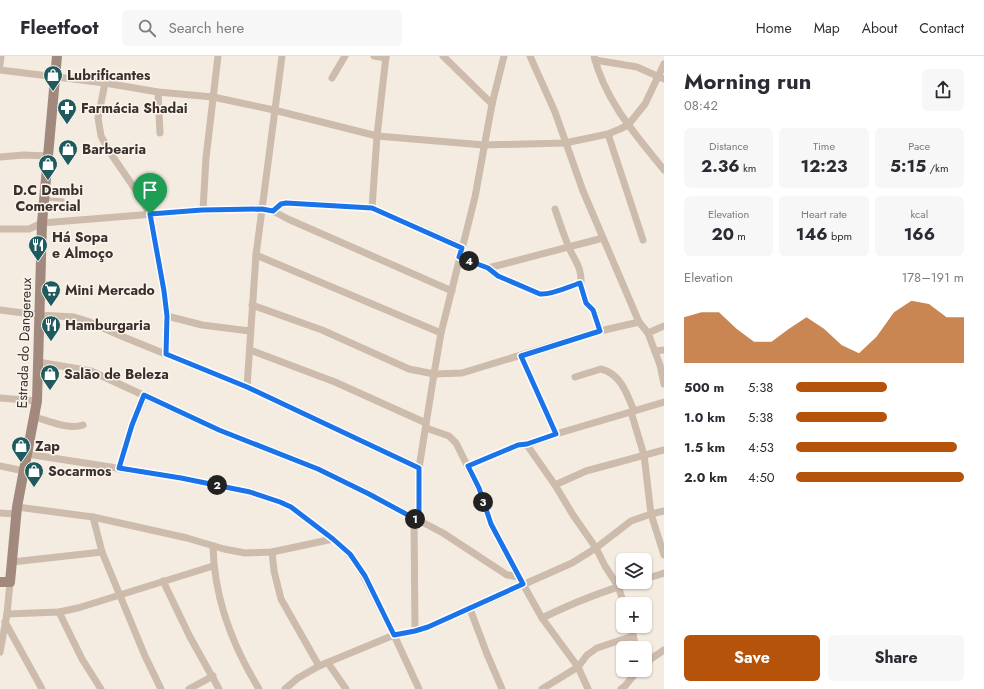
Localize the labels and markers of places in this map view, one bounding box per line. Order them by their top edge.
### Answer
shop icon: Lubrificantes [42,64,64,92]
place label: Lubrificantes [67,65,151,85]
pharmacy icon: Farmácia Shadai [56,97,78,125]
place label: Farmácia Shadai [81,98,188,118]
shop icon: Barbearia [57,138,79,166]
place label: Barbearia [82,139,146,159]
shop icon: D.C Dambi Comercial [37,153,59,181]
pin [133,173,167,214]
place label: D.C Dambi Comercial [13,180,83,216]
place label: Há Sopa e Almoço [52,227,113,263]
restaurant icon: Há Sopa e Almoço [27,234,49,262]
pin: 4 [459,251,479,271]
supermarket icon: Mini Mercado [40,279,62,307]
place label: Mini Mercado [65,280,155,300]
restaurant icon: Hamburgaria [40,314,62,342]
place label: Hamburgaria [65,315,151,335]
shop icon: Salão de Beleza [39,363,61,391]
place label: Salão de Beleza [64,364,169,384]
shop icon: Zap [10,435,32,463]
place label: Zap [35,436,60,456]
shop icon: Socarmos [23,460,45,488]
place label: Socarmos [48,461,112,481]
pin: 2 [207,475,227,495]
pin: 3 [473,492,493,512]
pin: 1 [405,509,425,529]

